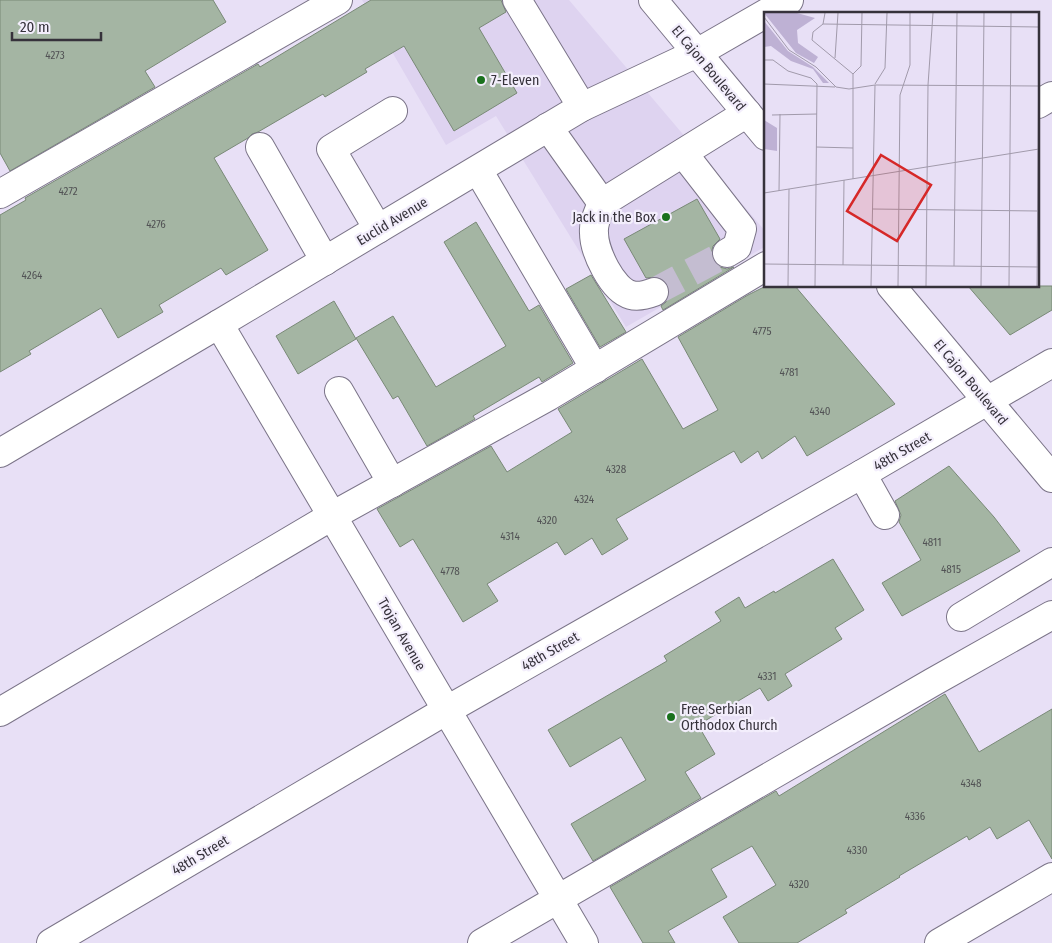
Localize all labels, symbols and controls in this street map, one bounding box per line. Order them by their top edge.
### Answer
scale bar [12,10,101,42]
inset map [764,12,1040,288]
text: 20 m [20,18,50,36]
street label: El Cajon Boulevard [668,22,749,115]
house number: 4273 [45,49,65,62]
place label: 7-Eleven [491,72,539,89]
marker: 7-Eleven [475,74,487,86]
house number: 4272 [58,185,78,198]
street label: Euclid Avenue [354,194,431,249]
place label: Jack in the Box [572,209,657,226]
marker: Jack in the Box [660,211,672,223]
house number: 4276 [146,218,166,231]
house number: 4264 [22,269,43,282]
house number: 4775 [753,325,771,338]
street label: El Cajon Boulevard [930,336,1011,429]
house number: 4781 [780,366,798,379]
house number: 4340 [809,405,831,418]
street label: 48th Street [871,428,934,475]
house number: 4328 [606,463,627,476]
house number: 4324 [574,493,595,506]
house number: 4320 [537,514,558,527]
house number: 4314 [500,530,520,543]
house number: 4811 [923,536,941,549]
house number: 4815 [941,563,961,576]
house number: 4778 [440,565,460,578]
street label: Trojan Avenue [374,595,429,674]
street label: 48th Street [519,628,582,675]
house number: 4331 [757,670,777,683]
place label: Free Serbian Orthodox Church [681,701,778,734]
marker: Free Serbian Orthodox Church [665,711,677,723]
house number: 4348 [961,777,982,790]
house number: 4336 [905,810,926,823]
street label: 48th Street [169,832,232,879]
house number: 4330 [847,844,868,857]
house number: 4320 [789,878,810,891]

